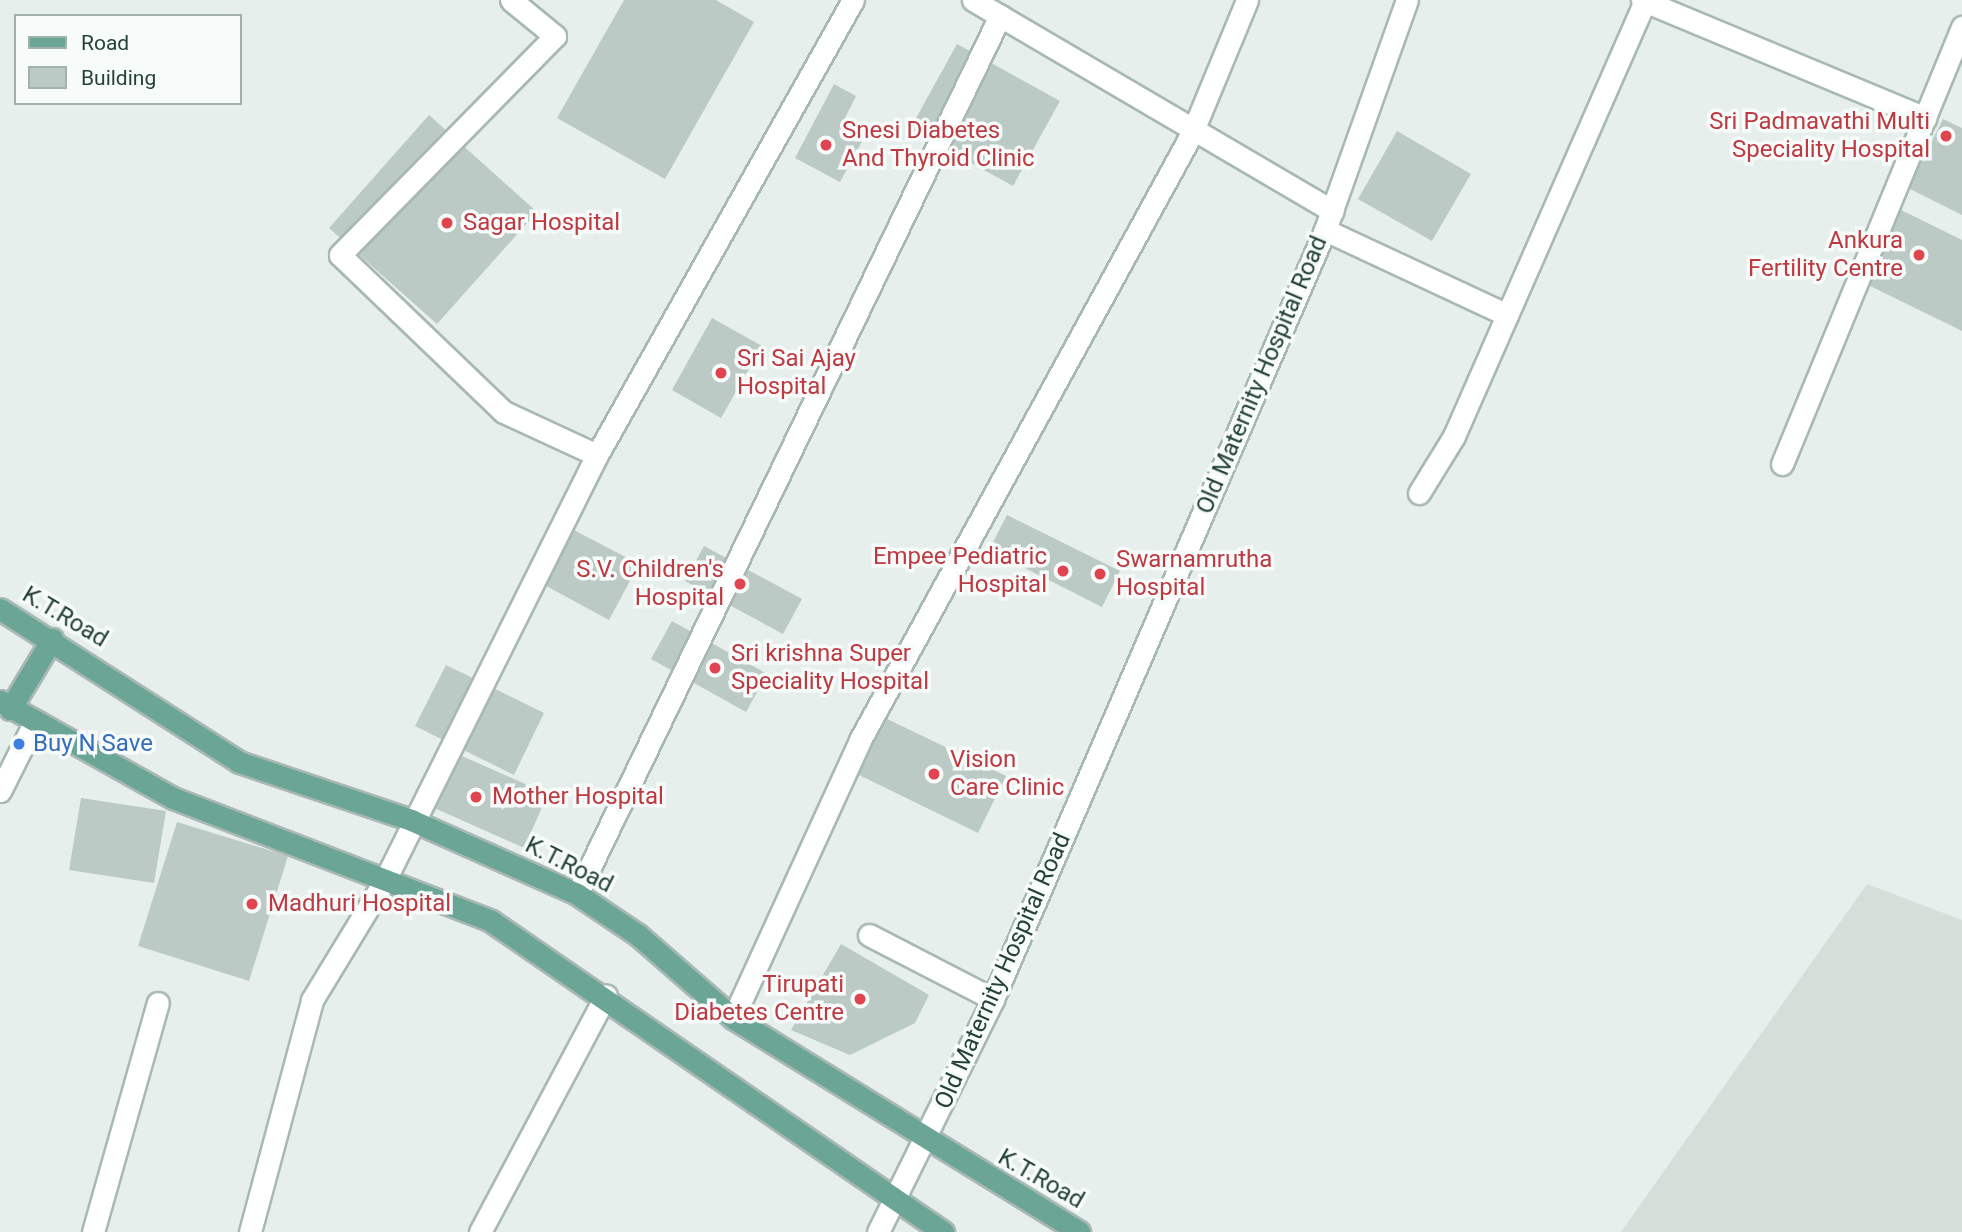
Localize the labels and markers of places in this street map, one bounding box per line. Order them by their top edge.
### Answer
place label: Sri Padmavathi Multi Speciality Hospital [1709,108,1930,164]
place label: Snesi Diabetes And Thyroid Clinic [842,117,1035,173]
marker: Sri Padmavathi Multi Speciality Hospital [1936,126,1956,146]
marker: Snesi Diabetes And Thyroid Clinic [816,135,836,155]
place label: Sagar Hospital [463,209,620,237]
marker: Sagar Hospital [437,213,457,233]
place label: Ankura Fertility Centre [1748,227,1903,283]
marker: Ankura Fertility Centre [1909,245,1929,265]
place label: Sri Sai Ajay Hospital [737,345,856,401]
marker: Sri Sai Ajay Hospital [711,363,731,383]
place label: Empee Pediatric Hospital [873,543,1047,599]
place label: Swarnamrutha Hospital [1116,546,1272,602]
place label: S.V. Children's Hospital [576,556,724,612]
marker: Empee Pediatric Hospital [1053,561,1073,581]
marker: Swarnamrutha Hospital [1090,564,1110,584]
marker: S.V. Children's Hospital [730,574,750,594]
place label: Sri krishna Super Speciality Hospital [731,640,929,696]
marker: Sri krishna Super Speciality Hospital [705,658,725,678]
place label: Buy N Save [33,730,153,758]
marker: Buy N Save [11,736,27,752]
place label: Vision Care Clinic [950,746,1064,802]
marker: Vision Care Clinic [924,764,944,784]
place label: Mother Hospital [492,783,664,811]
marker: Mother Hospital [466,787,486,807]
place label: Madhuri Hospital [268,890,451,918]
marker: Madhuri Hospital [242,894,262,914]
place label: Tirupati Diabetes Centre [674,971,844,1027]
marker: Tirupati Diabetes Centre [850,989,870,1009]

